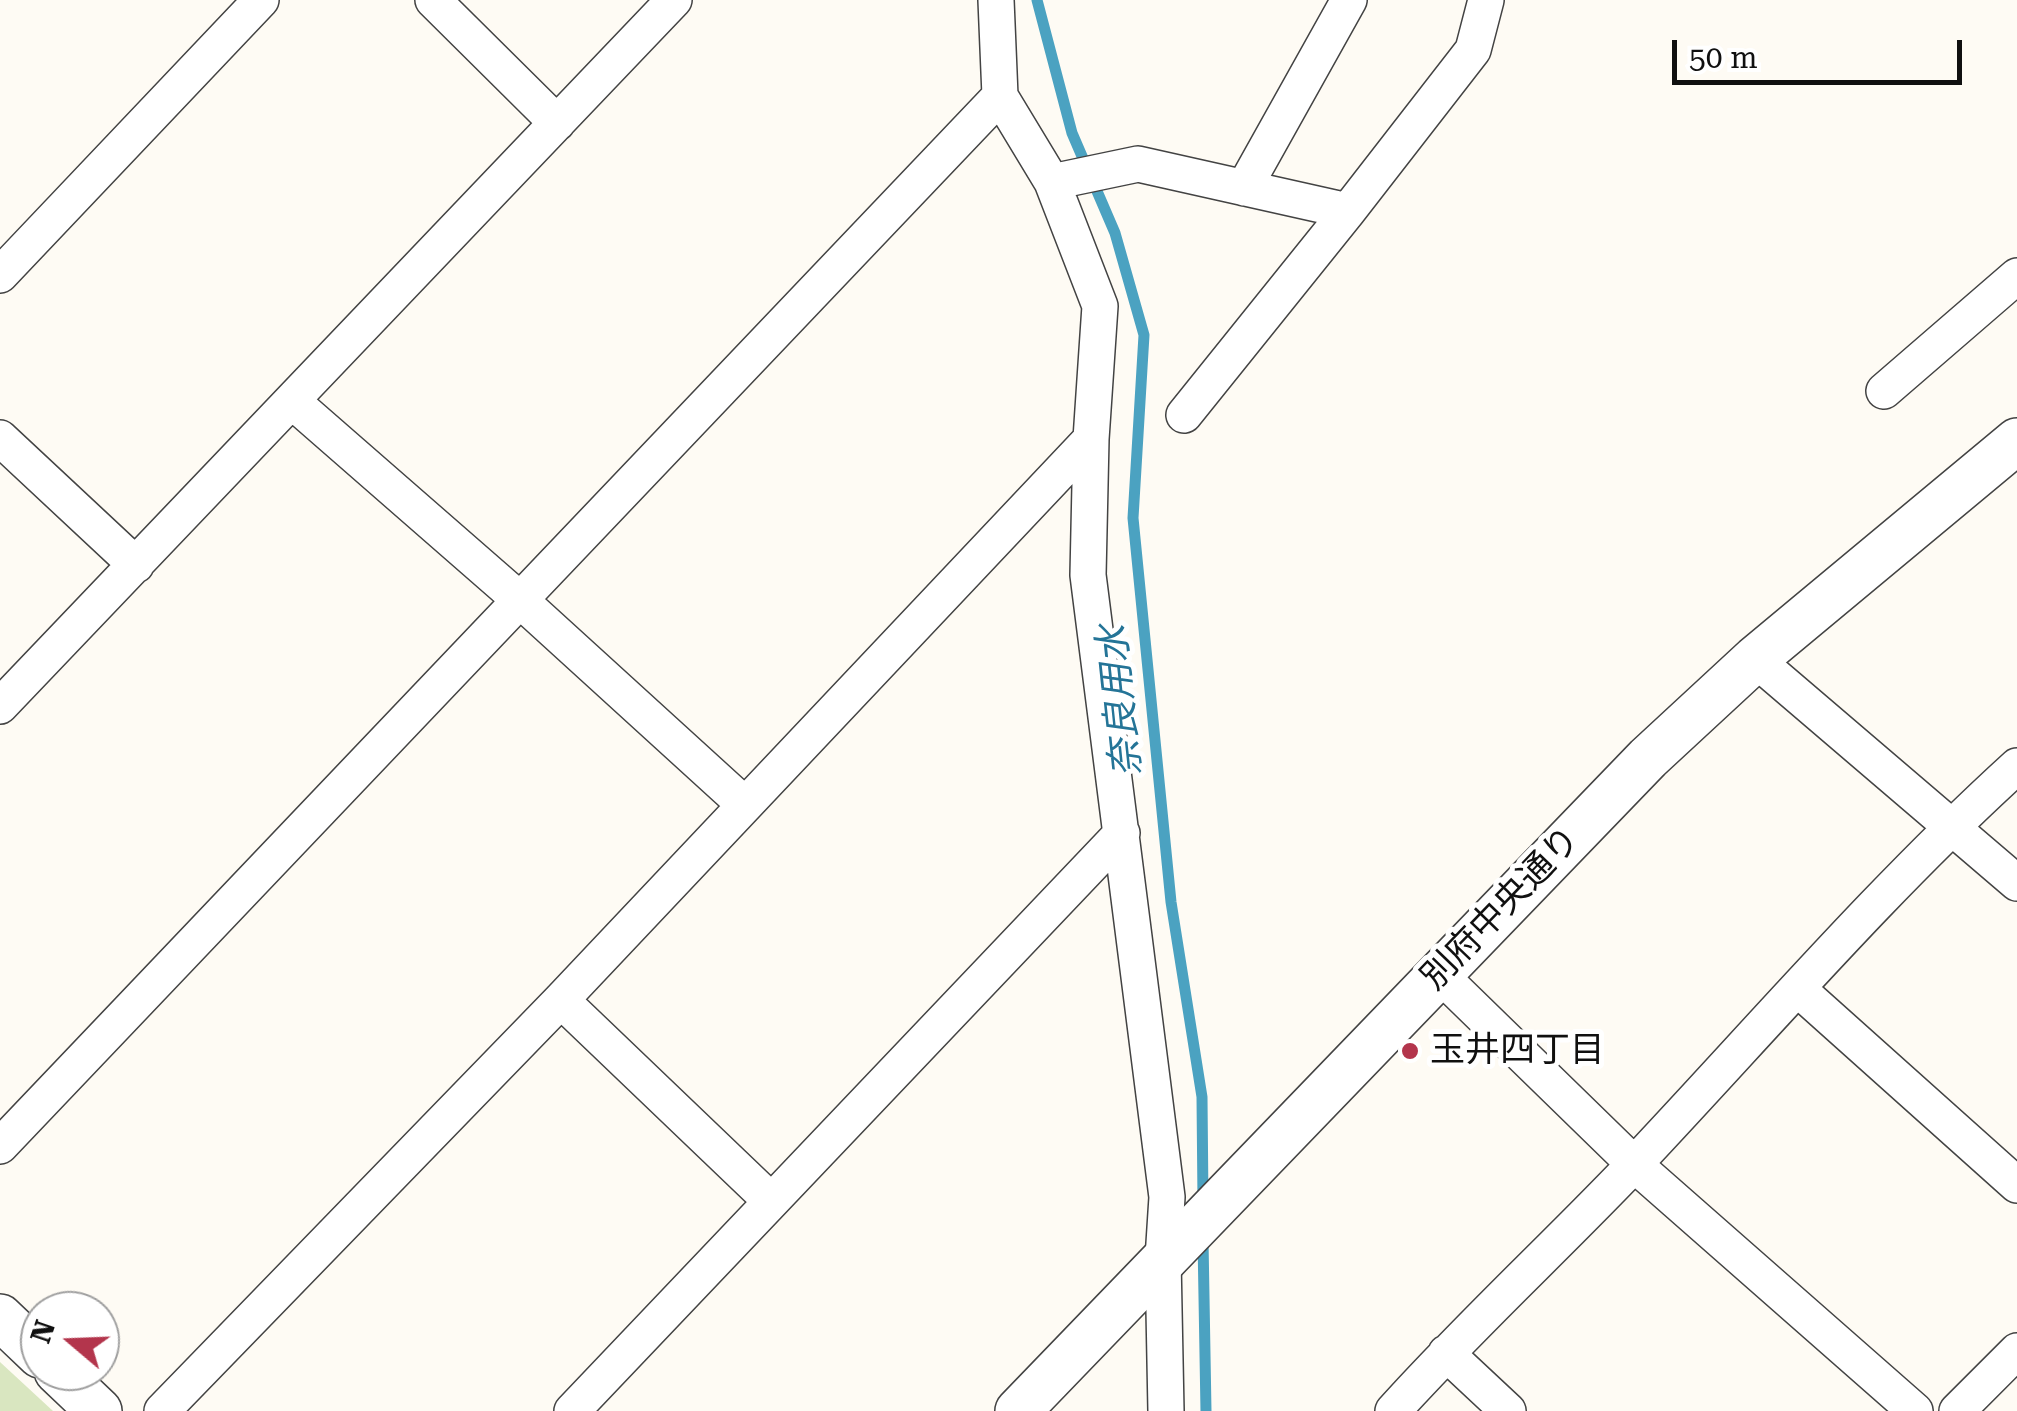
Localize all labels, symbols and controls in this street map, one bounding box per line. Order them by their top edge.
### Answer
scale bar [1677,20,1967,82]
text: 50 m [1689,40,1758,75]
water label: 奈良用水 [1090,623,1152,779]
street label: 別府中央通り [1413,819,1589,999]
place label: 玉井四丁目 [1430,1030,1605,1072]
marker: 玉井四丁目 [1399,1040,1421,1062]
north arrow [20,1291,120,1391]
text: N [24,1316,62,1347]

